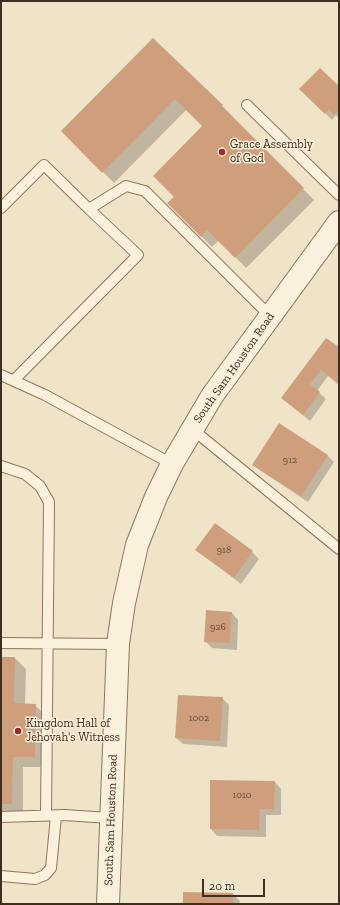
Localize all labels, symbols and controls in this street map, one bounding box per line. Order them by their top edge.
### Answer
place label: Grace Assembly of God [230,138,313,166]
marker: Grace Assembly of God [217,147,227,157]
street label: South Sam Houston Road [190,310,278,426]
house number: 912 [283,454,297,466]
house number: 918 [217,544,231,556]
house number: 926 [210,621,226,633]
house number: 1002 [189,712,209,724]
place label: Kingdom Hall of Jehovah's Witness [26,717,120,745]
marker: Kingdom Hall of Jehovah's Witness [13,726,23,736]
street label: South Sam Houston Road [102,754,120,886]
house number: 1010 [232,789,252,801]
scale bar [204,871,267,897]
text: 20 m [209,879,235,893]

